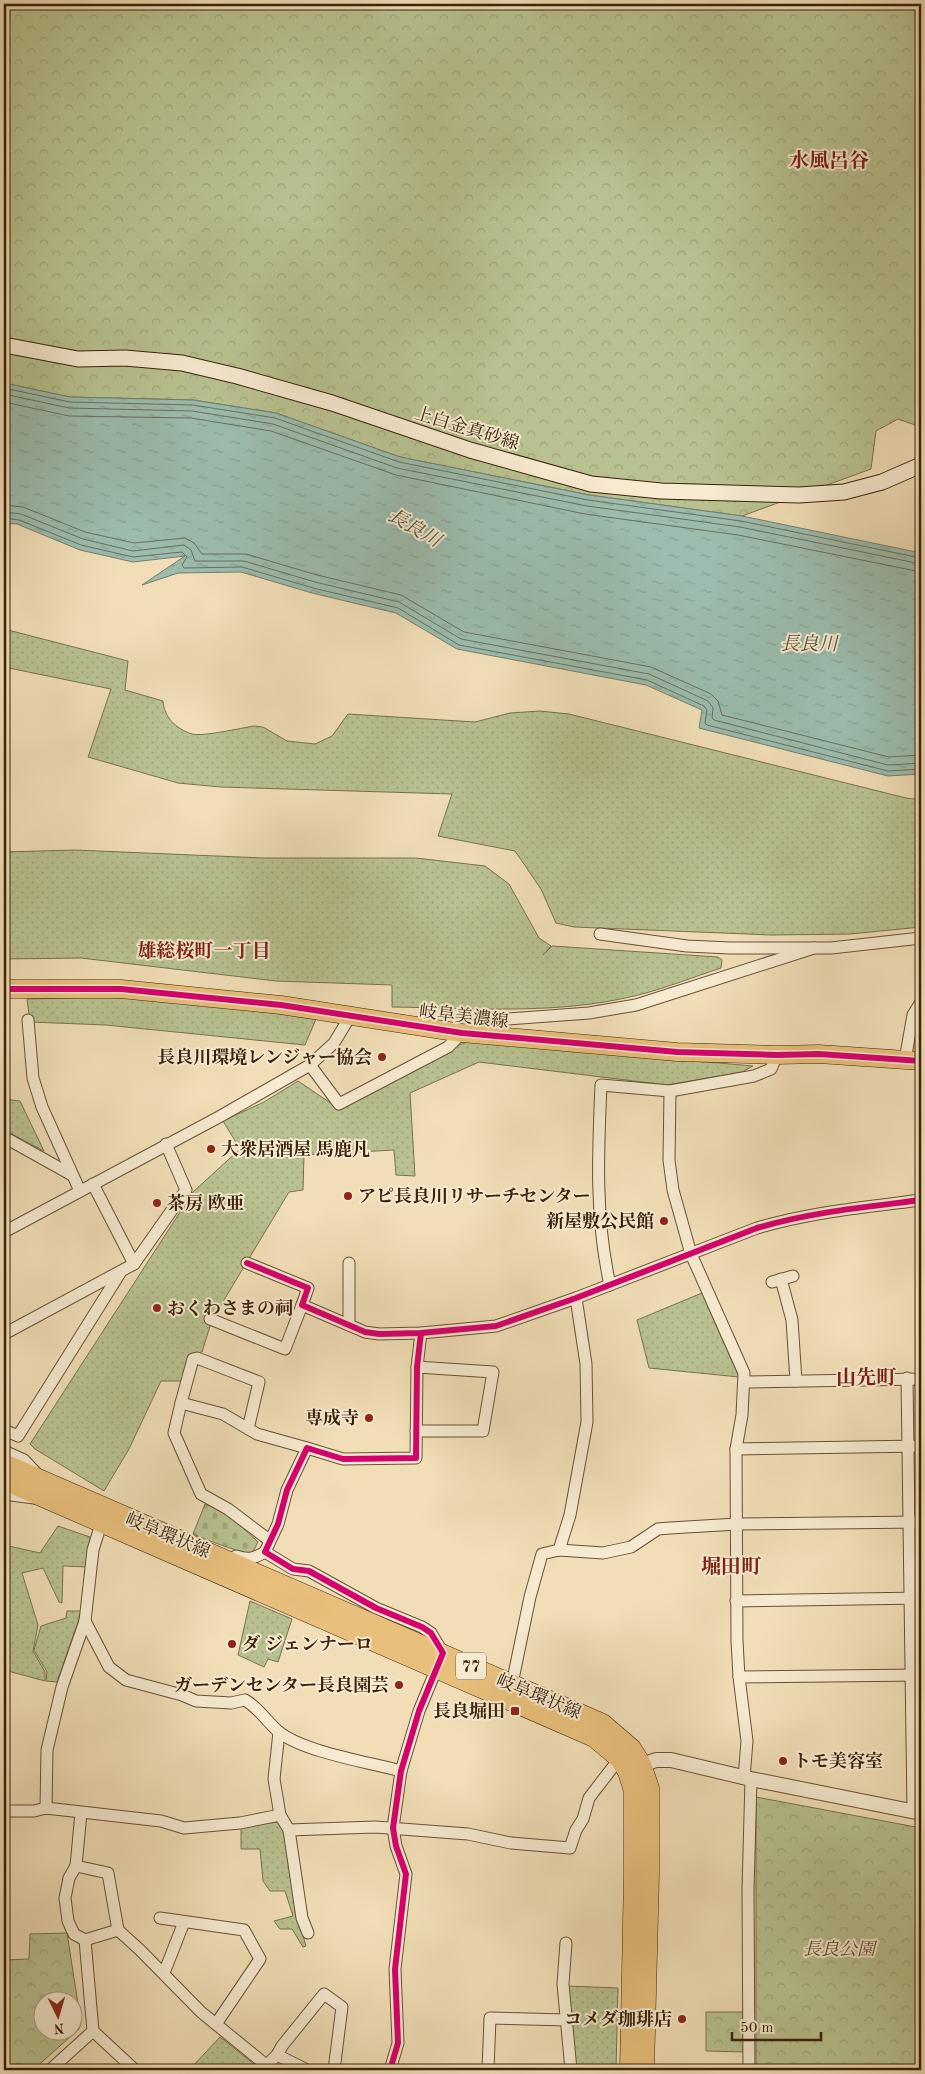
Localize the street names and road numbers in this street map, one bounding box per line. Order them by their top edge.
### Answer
street label: 上白金真砂線 [412,403,522,453]
street label: 岐阜美濃線 [418,1001,510,1031]
street label: 岐阜環状線 [123,1508,213,1562]
road number: 77 [456,1652,486,1680]
street label: 岐阜環状線 [494,1669,584,1723]

